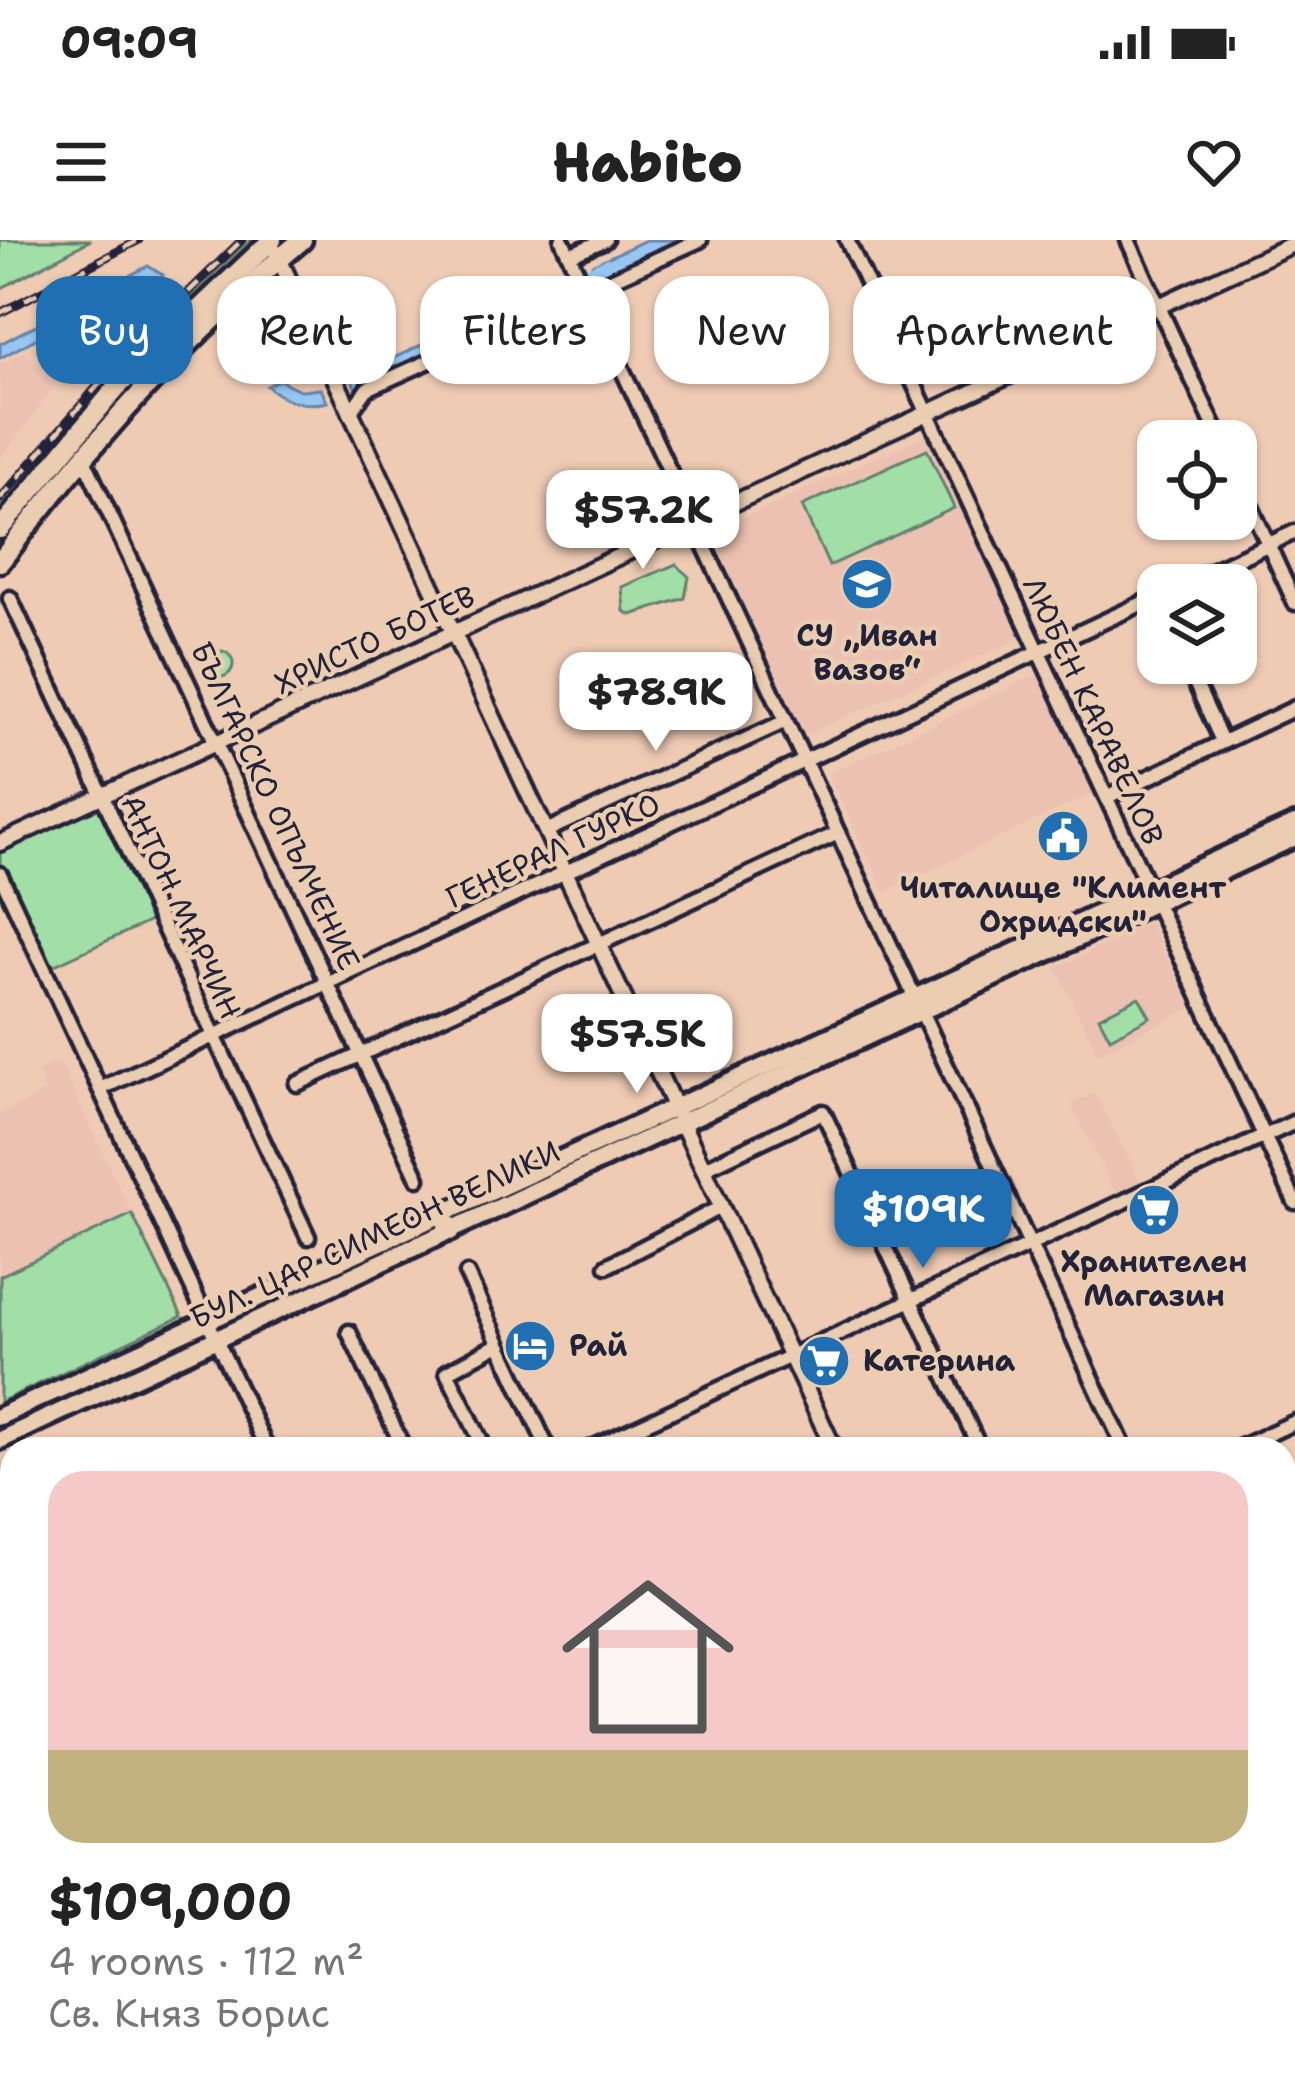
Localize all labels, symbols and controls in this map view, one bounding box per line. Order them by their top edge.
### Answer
text: 09:09 [60,12,199,72]
text: Habito [552,126,743,198]
icon: menu [48,129,114,195]
icon: heart [1181,129,1247,195]
chip: Buy [36,276,193,384]
chip: Rent [217,276,396,384]
chip: Filters [420,276,630,384]
chip: New [654,276,829,384]
chip: Apartment [853,276,1156,384]
map controls [1137,420,1257,684]
button: locate [1137,420,1257,540]
pin: $57.2K [545,470,741,572]
text: $57.2K [573,483,713,535]
school or university icon: СУ „Иван Вазов“ [839,556,895,612]
button: layers [1137,564,1257,684]
street label: ЛЮБЕН КАРАВЕЛОВ [1013,570,1174,852]
street label: ХРИСТО БОТЕВ [268,575,482,704]
place label: СУ „Иван Вазов“ [796,615,938,690]
street label: БЪЛГАРСКО ОПЪЛЧЕНИЕ [181,635,370,977]
pin: $78.9K [558,652,754,754]
text: $78.9K [586,665,726,717]
street label: ГЕНЕРАЛ ГУРКО [439,783,667,918]
street label: АНТОН МАРЧИН [112,788,251,1026]
public building icon: Читалище "Климент Охридски" [1035,808,1091,864]
place label: Читалище "Климент Охридски" [900,867,1226,942]
pin: $57.5K [539,994,735,1096]
text: $57.5K [569,1007,705,1059]
street label: БУЛ. ЦАР СИМЕОН ВЕЛИКИ [183,1131,566,1338]
pin: $109K [839,1169,1007,1271]
text: $109K [862,1182,984,1234]
supermarket icon: Хранителен Магазин [1126,1182,1182,1238]
place label: Хранителен Магазин [1060,1241,1248,1316]
hotel icon: Рай [502,1318,558,1374]
place label: Рай [569,1325,628,1366]
supermarket icon: Катерина [796,1333,852,1389]
place label: Катерина [863,1340,1016,1381]
icon: home [540,1549,756,1765]
text: $109,000 [48,1867,292,1935]
text: 4 rooms · 112 m² [48,1935,364,1987]
text: Св. Княз Борис [48,1987,330,2039]

